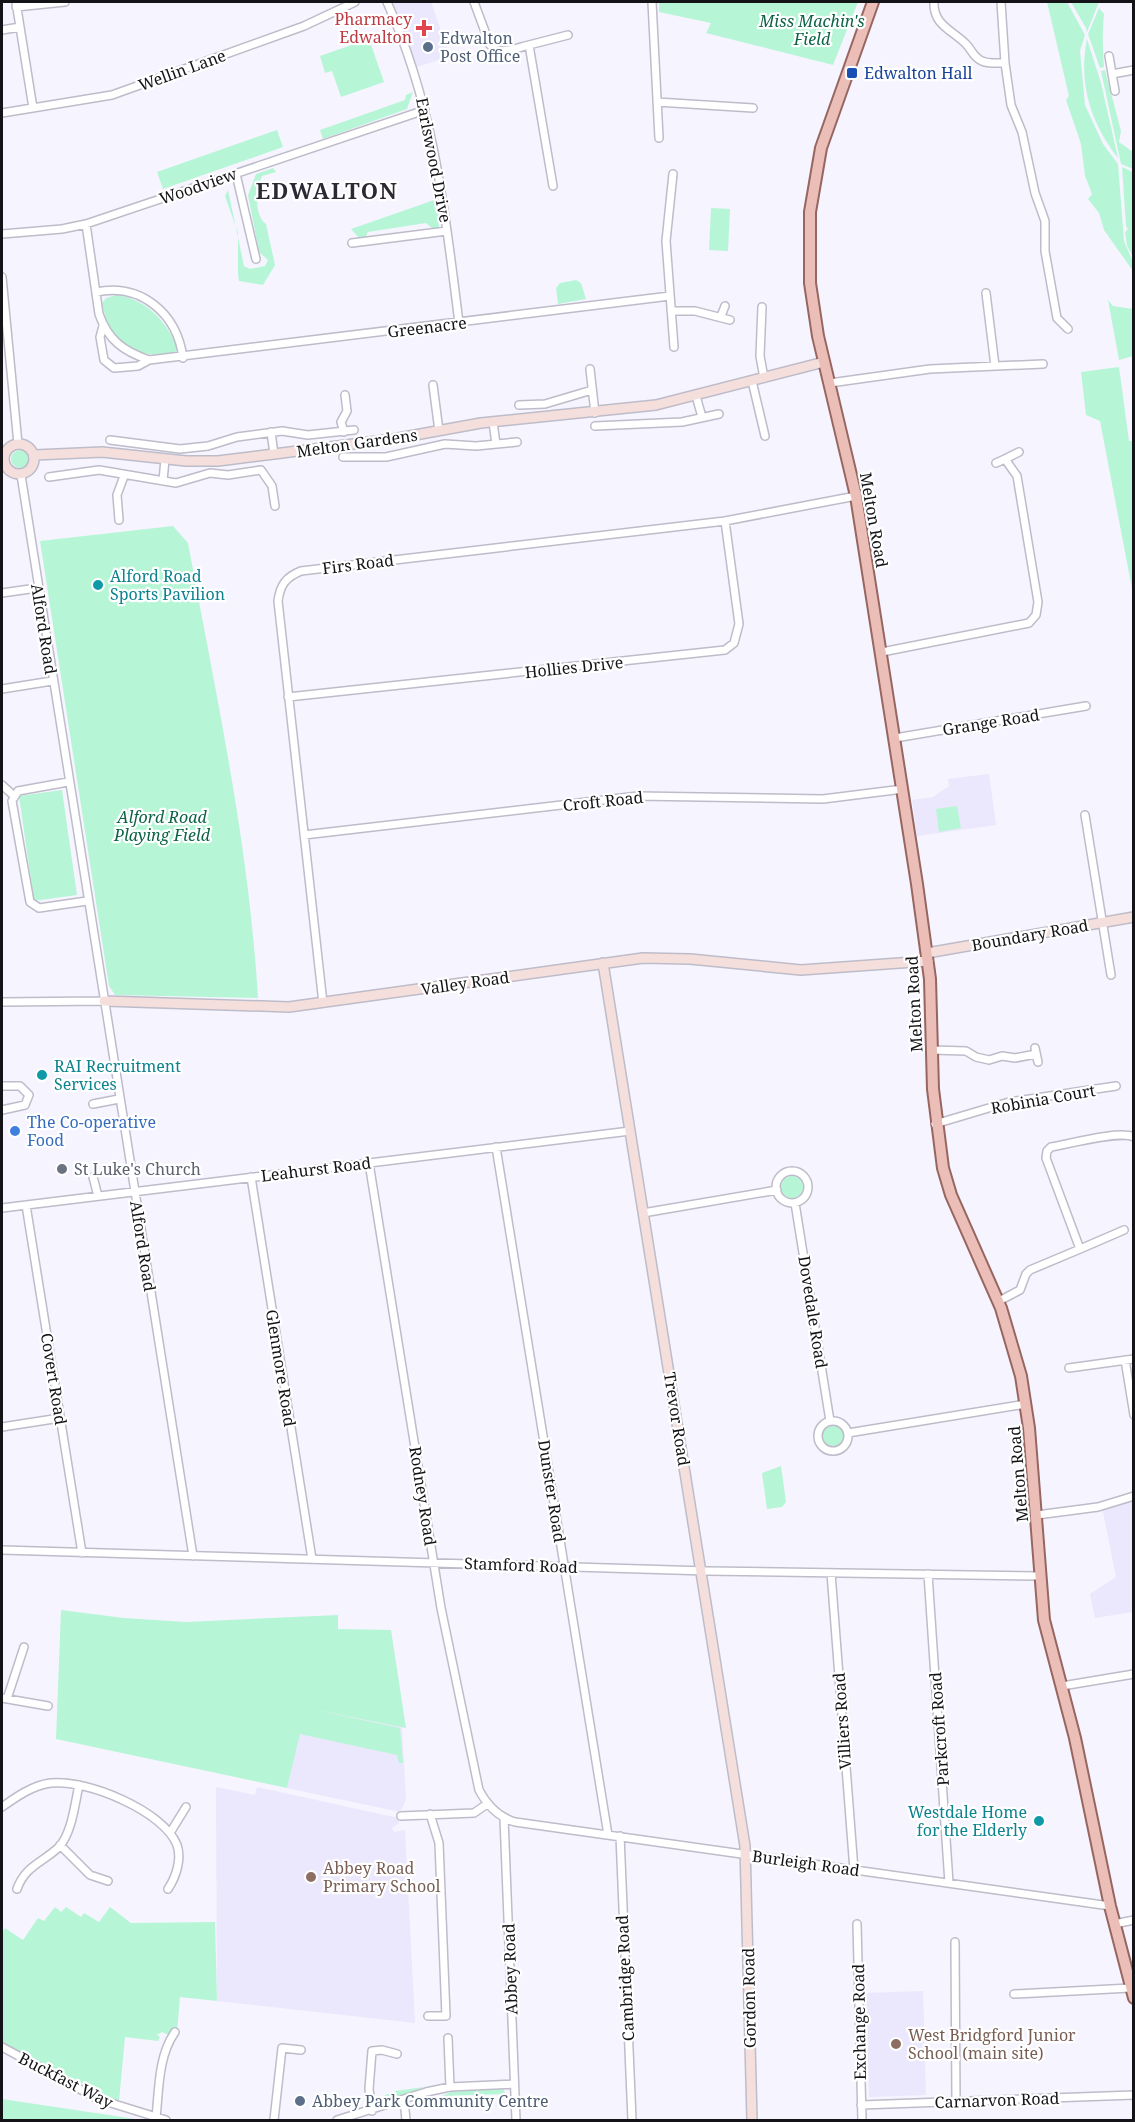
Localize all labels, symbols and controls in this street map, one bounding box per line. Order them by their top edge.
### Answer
place label: Pharmacy Edwalton [335,8,413,48]
park label: Miss Machin's Field [758,10,865,50]
marker: Pharmacy Edwalton [417,21,431,35]
place label: Edwalton Post Office [440,27,520,67]
marker: Edwalton Post Office [421,40,435,54]
street label: Wellin Lane [135,44,229,96]
place label: Edwalton Hall [864,62,973,84]
marker: Edwalton Hall [845,66,859,80]
street label: Earlswood Drive [411,96,457,224]
street label: Woodview [156,162,240,210]
district label: EDWALTON [256,175,398,205]
street label: Greenacre [386,311,468,343]
street label: Melton Gardens [295,424,419,462]
street label: Melton Road [855,471,893,570]
street label: Firs Road [321,549,395,579]
place label: Alford Road Sports Pavilion [110,565,225,605]
marker: Alford Road Sports Pavilion [91,578,105,592]
street label: Alford Road [26,582,62,676]
street label: Hollies Drive [524,651,624,683]
street label: Grange Road [941,703,1041,741]
street label: Croft Road [562,786,645,816]
park label: Alford Road Playing Field [113,806,211,846]
street label: Boundary Road [970,914,1090,956]
street label: Melton Road [900,955,928,1053]
street label: Valley Road [419,966,511,1000]
place label: RAI Recruitment Services [54,1055,181,1095]
marker: RAI Recruitment Services [35,1068,49,1082]
street label: Robinia Court [989,1079,1097,1119]
place label: The Co-operative Food [27,1111,156,1151]
marker: The Co-operative Food [8,1124,22,1138]
street label: Leahurst Road [260,1151,373,1187]
place label: St Luke's Church [74,1158,201,1180]
marker: St Luke's Church [55,1162,69,1176]
street label: Alford Road [125,1199,161,1293]
street label: Dovedale Road [793,1254,833,1370]
street label: Glenmore Road [261,1308,301,1428]
street label: Covert Road [36,1331,72,1427]
street label: Trevor Road [659,1371,695,1468]
street label: Melton Road [1003,1425,1033,1523]
street label: Dunster Road [533,1438,571,1544]
street label: Rodney Road [404,1445,442,1547]
street label: Stamford Road [464,1552,578,1578]
street label: Parkcroft Road [924,1671,954,1787]
street label: Villiers Road [828,1672,856,1770]
place label: Westdale Home for the Elderly [908,1801,1028,1841]
marker: Westdale Home for the Elderly [1032,1814,1046,1828]
street label: Burleigh Road [751,1845,861,1881]
place label: Abbey Road Primary School [323,1857,440,1897]
marker: Abbey Road Primary School [304,1870,318,1884]
street label: Cambridge Road [611,1914,639,2042]
street label: Abbey Road [497,1923,523,2015]
street label: Gordon Road [737,1947,761,2048]
street label: Exchange Road [847,1963,871,2080]
place label: West Bridgford Junior School (main site) [908,2024,1076,2064]
marker: West Bridgford Junior School (main site) [889,2037,903,2051]
street label: Buckfast Way [15,2047,118,2114]
street label: Carnarvon Road [934,2087,1060,2113]
place label: Abbey Park Community Centre [312,2090,549,2112]
marker: Abbey Park Community Centre [293,2094,307,2108]

